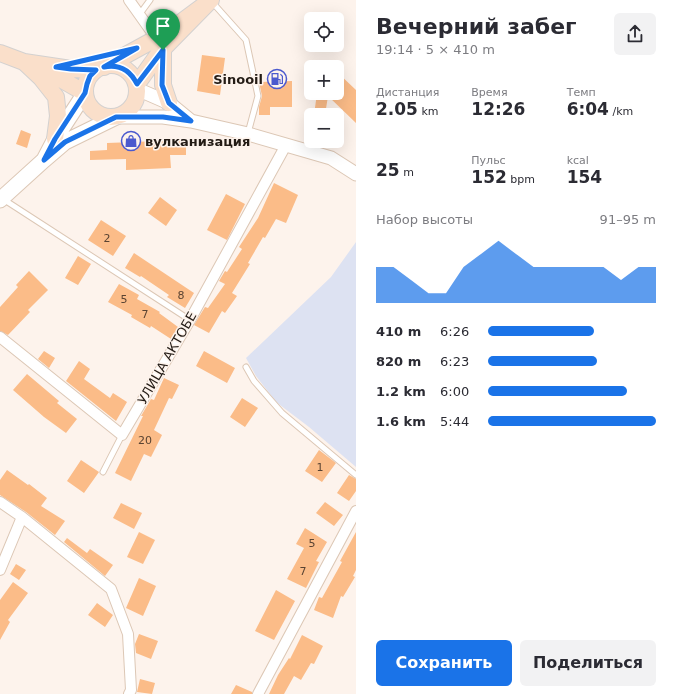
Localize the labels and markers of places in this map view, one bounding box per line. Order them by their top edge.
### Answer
pin [146,9,180,50]
fuel station icon: Sinooil [266,68,288,90]
place label: Sinooil [213,72,263,87]
shop icon: вулканизация [120,130,142,152]
place label: вулканизация [145,134,250,149]

